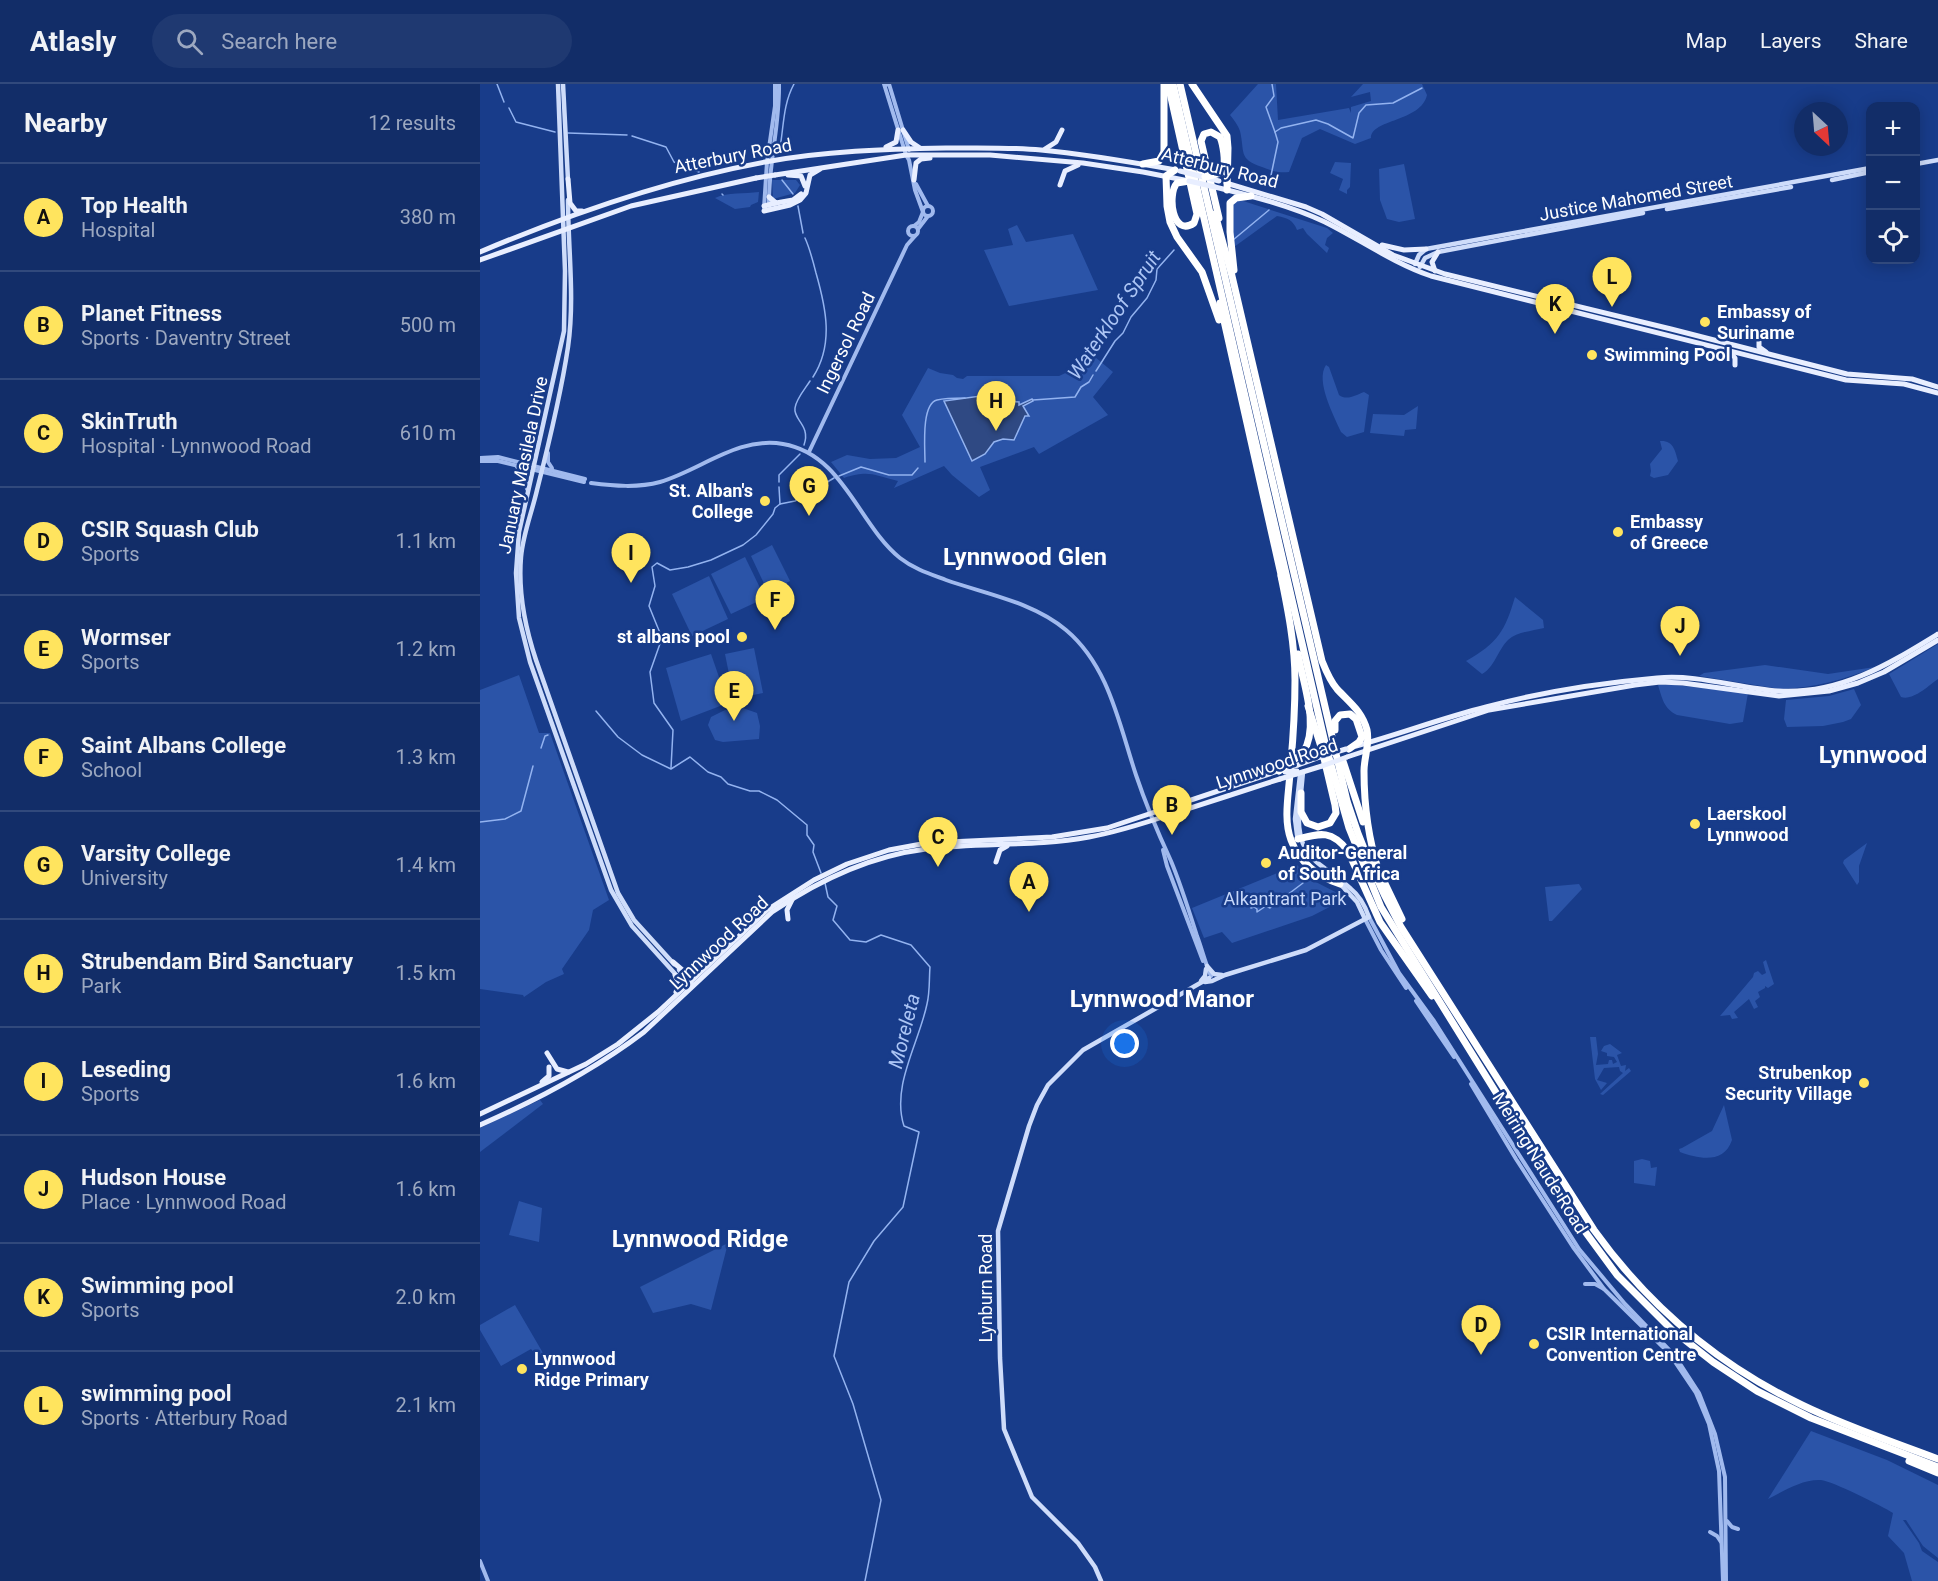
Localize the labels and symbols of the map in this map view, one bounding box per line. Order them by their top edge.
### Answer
north arrow [1794,102,1848,156]
street label: Atterbury Road [672,134,794,177]
street label: Atterbury Road [1160,143,1281,192]
street label: Justice Mahomed Street [1538,170,1734,225]
water label: Waterkloof Spruit [1062,246,1166,384]
pin: L [1592,258,1632,307]
pin: K [1536,284,1574,334]
street label: Ingersol Road [812,289,879,397]
place label: Embassy of Suriname [1717,301,1812,343]
marker: Embassy of Suriname [1698,315,1712,329]
place label: Swimming Pool [1604,344,1730,365]
marker: Swimming Pool [1585,348,1599,362]
street label: January Masilela Drive [493,374,552,556]
pin: H [976,382,1016,431]
pin: G [790,466,828,516]
place label: St. Alban's College [669,480,753,522]
marker: St. Alban's College [758,494,772,508]
place label: Embassy of Greece [1630,511,1709,553]
marker: Embassy of Greece [1611,525,1625,539]
pin: I [612,534,650,583]
district label: Lynnwood Glen [943,543,1107,571]
pin: F [756,580,794,630]
pin: J [1660,606,1700,656]
place label: st albans pool [617,626,730,647]
marker: st albans pool [735,630,749,644]
pin: E [714,672,754,721]
street label: Lynnwood Road [1213,734,1340,793]
district label: Lynnwood [1819,741,1927,769]
pin: B [1152,786,1192,835]
place label: Laerskool Lynnwood [1707,803,1789,845]
marker: Laerskool Lynnwood [1688,817,1702,831]
pin: C [918,818,958,867]
place label: Auditor-General of South Africa [1278,842,1407,884]
marker: Auditor-General of South Africa [1259,856,1273,870]
pin: A [1010,862,1048,912]
park label: Alkantrant Park [1224,888,1347,909]
street label: Lynnwood Road [665,892,772,994]
district label: Lynnwood Manor [1070,985,1254,1013]
water label: Moreleta [883,991,925,1071]
your location [1110,1029,1139,1058]
place label: Strubenkop Security Village [1725,1062,1852,1104]
marker: Strubenkop Security Village [1857,1076,1871,1090]
street label: Meiring Naude Road [1488,1088,1592,1237]
district label: Lynnwood Ridge [612,1225,788,1253]
street label: Lynburn Road [975,1234,996,1342]
pin: D [1462,1306,1500,1355]
place label: CSIR International Convention Centre [1546,1323,1697,1365]
marker: CSIR International Convention Centre [1527,1337,1541,1351]
place label: Lynnwood Ridge Primary [534,1348,650,1390]
marker: Lynnwood Ridge Primary [515,1362,529,1376]

